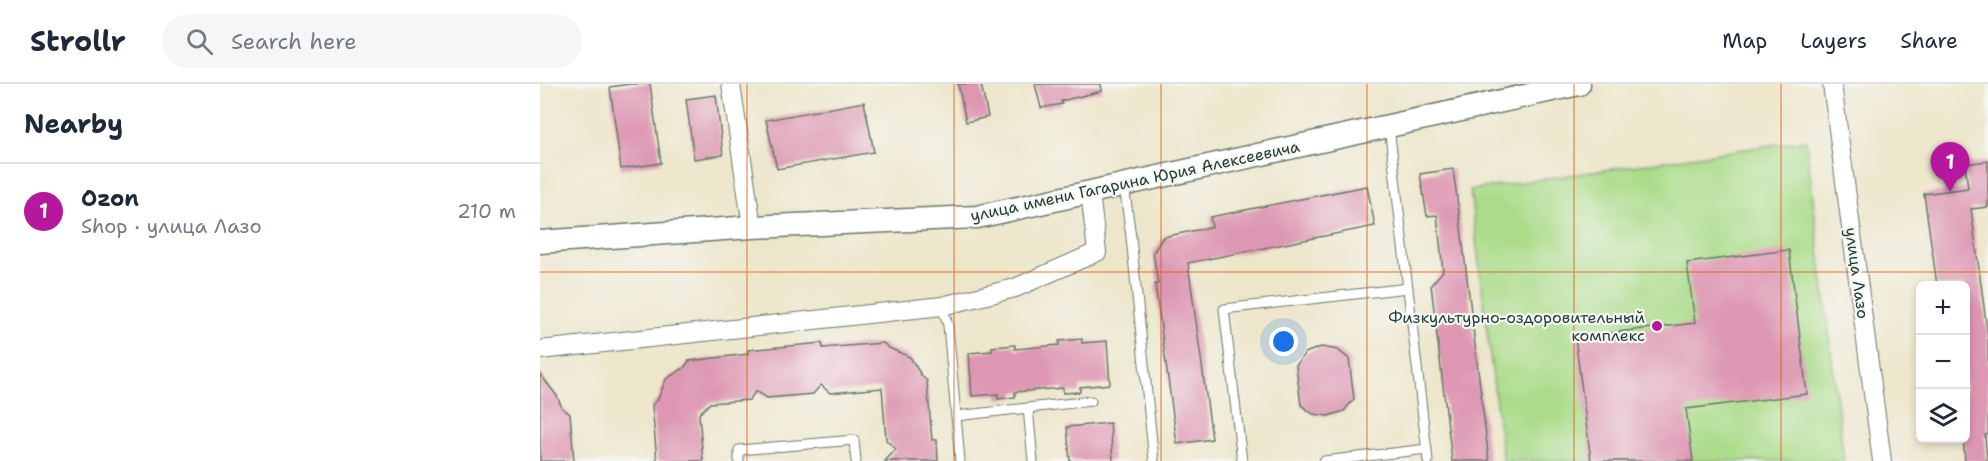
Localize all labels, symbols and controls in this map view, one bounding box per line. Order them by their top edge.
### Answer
search box [162,14,582,68]
text: Strollr [30,22,126,60]
icon: search [183,25,216,58]
text: Search here [231,27,357,56]
text: Map [1722,27,1767,55]
text: Layers [1800,27,1867,55]
text: Share [1900,27,1958,55]
text: Nearby [24,106,123,141]
street label: улица имени Гагарина Юрия Алексеевича [968,136,1302,226]
pin: 1 [1930,142,1970,192]
text: Ozon [81,184,139,213]
text: 1 [39,198,48,224]
text: 210 m [457,198,516,224]
text: Shop · улица Лазо [81,213,262,239]
street label: улица Лазо [1840,226,1874,320]
map controls [1916,281,1970,443]
button: + [1916,281,1970,335]
place label: Физкультурно-оздоровительный комплекс [1388,307,1645,346]
marker: Физкультурно-оздоровительный комплекс [1650,319,1664,333]
your location [1269,327,1298,356]
button: − [1916,335,1970,389]
button: layers [1916,389,1970,443]

